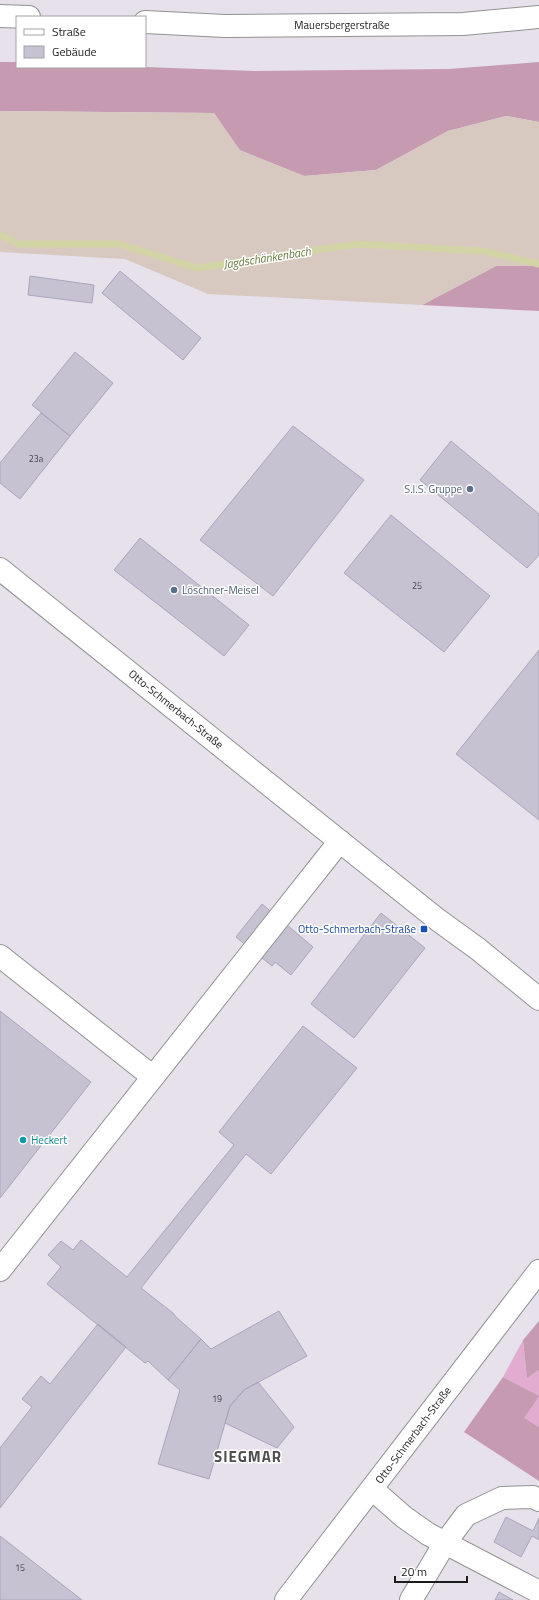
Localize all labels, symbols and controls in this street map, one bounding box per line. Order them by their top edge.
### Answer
legend [16,16,146,68]
street label: Mauersbergerstraße [294,17,390,33]
text: Straße [52,22,86,41]
text: Gebäude [52,42,97,61]
water label: Jagdschänkenbach [222,241,313,274]
house number: 23a [29,452,44,465]
place label: S.I.S. Gruppe [404,481,462,497]
marker: S.I.S. Gruppe [465,484,475,494]
house number: 25 [412,579,422,592]
place label: Löschner-Meisel [182,582,259,598]
marker: Löschner-Meisel [169,585,179,595]
street label: Otto-Schmerbach-Straße [125,666,227,753]
place label: Otto-Schmerbach-Straße [298,921,416,937]
marker: Otto-Schmerbach-Straße [419,924,429,934]
place label: Heckert [31,1132,67,1148]
marker: Heckert [18,1135,28,1145]
street label: Otto-Schmerbach-Straße [371,1383,455,1487]
house number: 19 [212,1392,222,1405]
district label: SIEGMAR [214,1445,282,1468]
scale bar [395,1558,467,1584]
house number: 15 [15,1561,25,1574]
text: 20 m [401,1562,427,1581]

